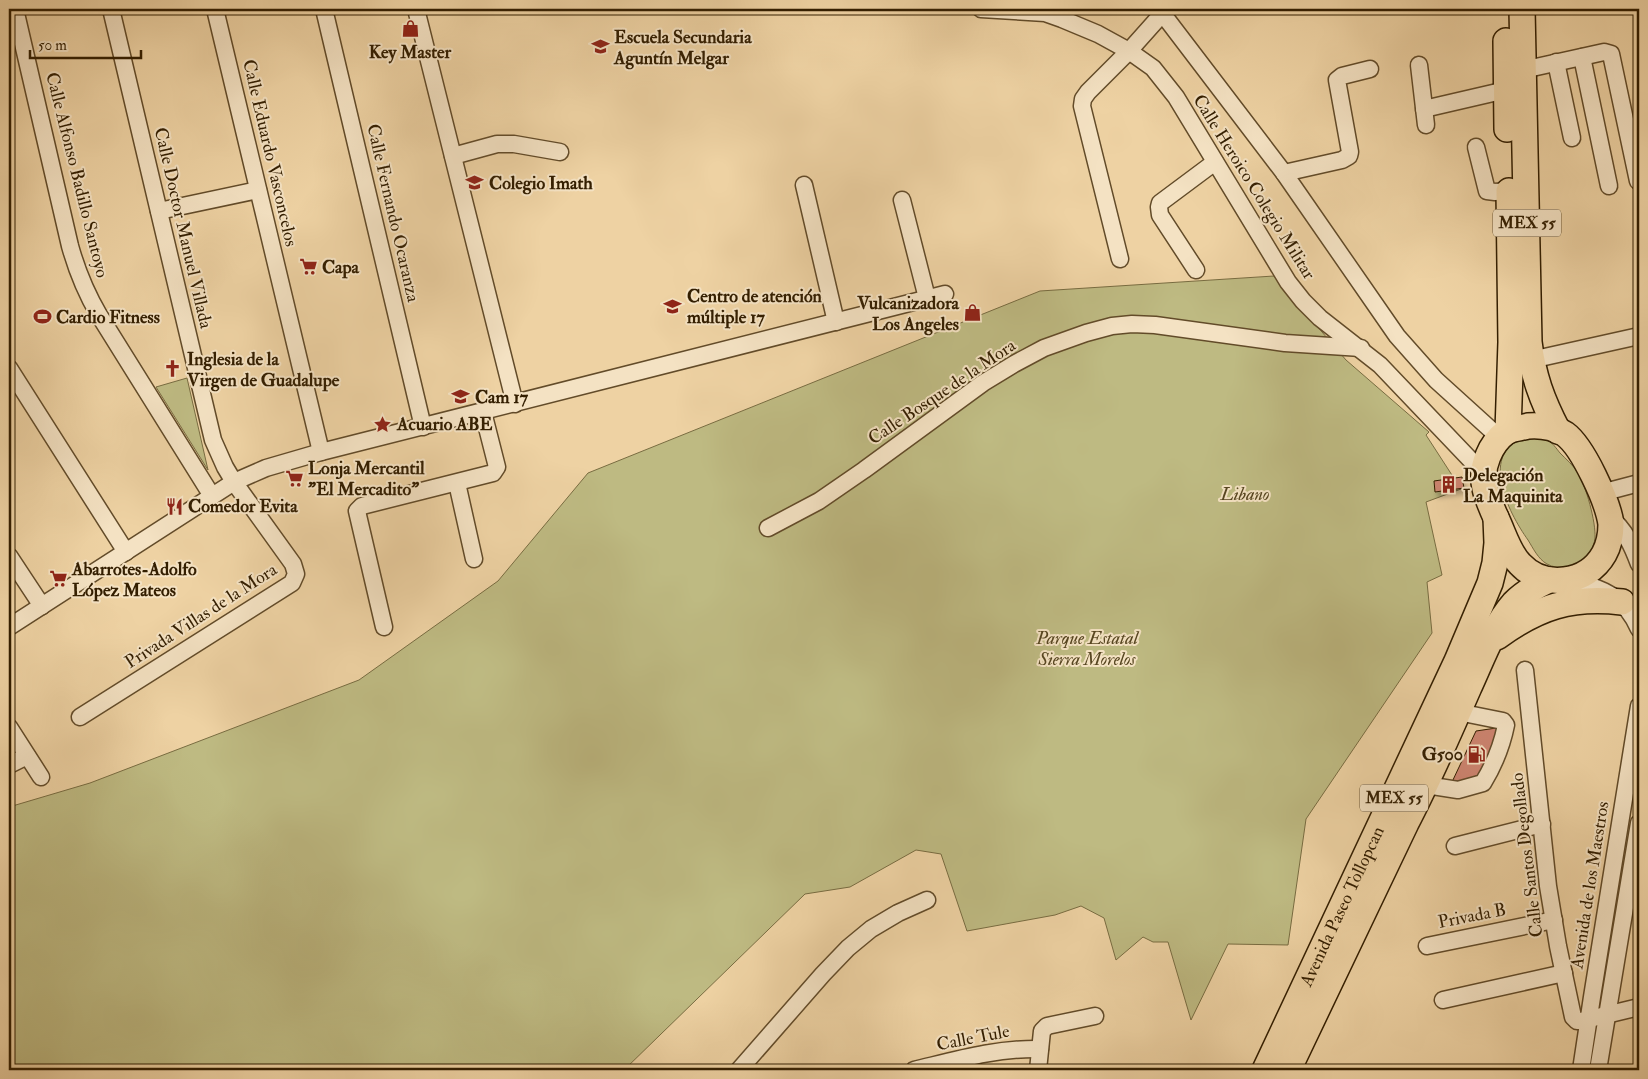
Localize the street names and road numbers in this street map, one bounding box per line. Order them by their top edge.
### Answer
street label: Calle Eduardo Vasconcelos [237,57,303,249]
street label: Calle Alfonso Badillo Santoyo [40,70,114,281]
street label: Calle Heroico Colegio Militar [1188,90,1321,284]
street label: Calle Fernando Ocaranza [361,122,425,305]
street label: Calle Doctor Manuel Villada [149,125,218,331]
road number: MEX 55 [1493,210,1561,237]
street label: Calle Bosque de la Mora [864,334,1021,450]
street label: Privada Villas de la Mora [121,558,282,674]
street label: Calle Santos Degollado [1505,771,1549,939]
road number: MEX 55 [1360,784,1428,811]
street label: Avenida de los Maestros [1565,800,1615,971]
street label: Avenida Paseo Tollopcan [1294,822,1389,991]
street label: Privada B [1436,898,1508,934]
street label: Calle Tule [935,1020,1012,1056]

